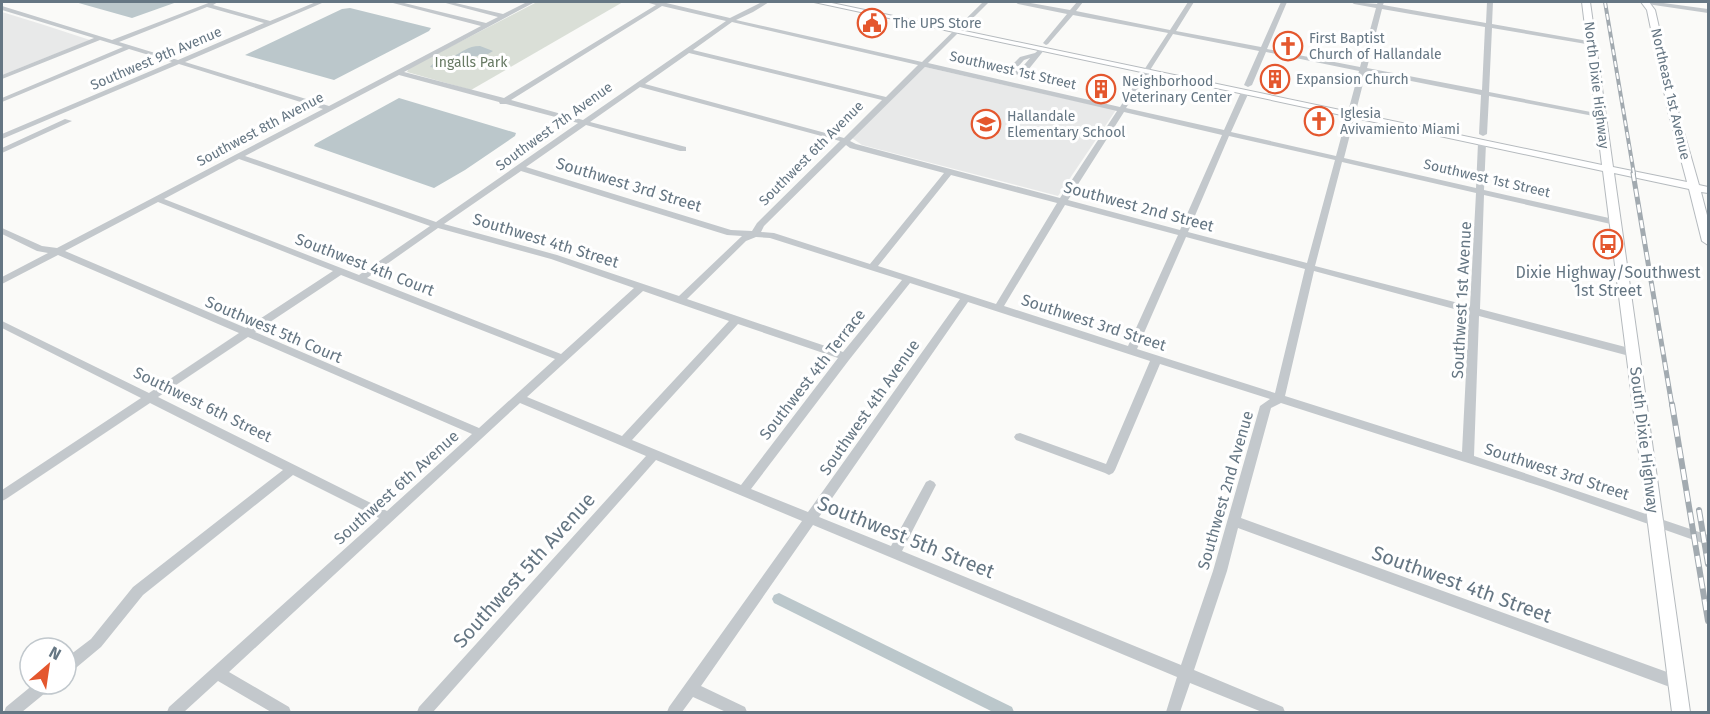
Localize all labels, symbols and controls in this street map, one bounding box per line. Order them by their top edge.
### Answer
public building icon: The UPS Store [856,7,888,39]
place label: The UPS Store [893,15,982,32]
street label: North Dixie Highway [1580,20,1613,150]
street label: Southwest 9th Avenue [88,23,224,94]
street label: Northeast 1st Avenue [1647,27,1694,162]
church icon: First Baptist Church of Hallandale [1272,30,1304,62]
place label: First Baptist Church of Hallandale [1309,30,1442,63]
street label: Southwest 1st Street [948,48,1079,94]
park label: Ingalls Park [435,54,508,71]
building icon: Expansion Church [1259,63,1291,95]
place label: Expansion Church [1296,71,1409,88]
building icon: Neighborhood Veterinary Center [1085,73,1117,105]
place label: Neighborhood Veterinary Center [1122,73,1233,106]
street label: Southwest 7th Avenue [493,78,616,174]
street label: Southwest 8th Avenue [194,89,327,170]
street label: Southwest 6th Avenue [755,97,867,209]
church icon: Iglesia Avivamiento Miami [1303,105,1335,137]
place label: Iglesia Avivamiento Miami [1340,105,1460,138]
school or university icon: Hallandale Elementary School [970,108,1002,140]
place label: Hallandale Elementary School [1007,108,1125,141]
street label: Southwest 3rd Street [554,153,704,216]
street label: Southwest 1st Street [1422,156,1553,202]
street label: Southwest 2nd Street [1062,177,1216,236]
street label: Southwest 4th Street [471,209,621,272]
street label: Southwest 1st Avenue [1448,221,1475,379]
bus stop icon: Dixie Highway/Southwest 1st Street [1592,228,1624,260]
street label: Southwest 4th Court [293,229,437,300]
place label: Dixie Highway/Southwest 1st Street [1515,263,1701,300]
street label: Southwest 3rd Street [1019,290,1169,355]
street label: Southwest 5th Court [203,292,345,367]
street label: Southwest 4th Terrace [755,305,869,444]
street label: Southwest 4th Avenue [815,336,923,479]
street label: Southwest 6th Street [131,363,275,446]
street label: South Dixie Highway [1626,366,1663,515]
street label: Southwest 2nd Avenue [1194,408,1257,572]
street label: Southwest 6th Avenue [330,426,463,548]
street label: Southwest 3rd Street [1482,439,1632,504]
street label: Southwest 5th Avenue [448,487,600,653]
street label: Southwest 5th Street [814,491,999,584]
street label: Southwest 4th Street [1369,540,1556,628]
north arrow [18,636,78,696]
text: N [46,642,64,664]

